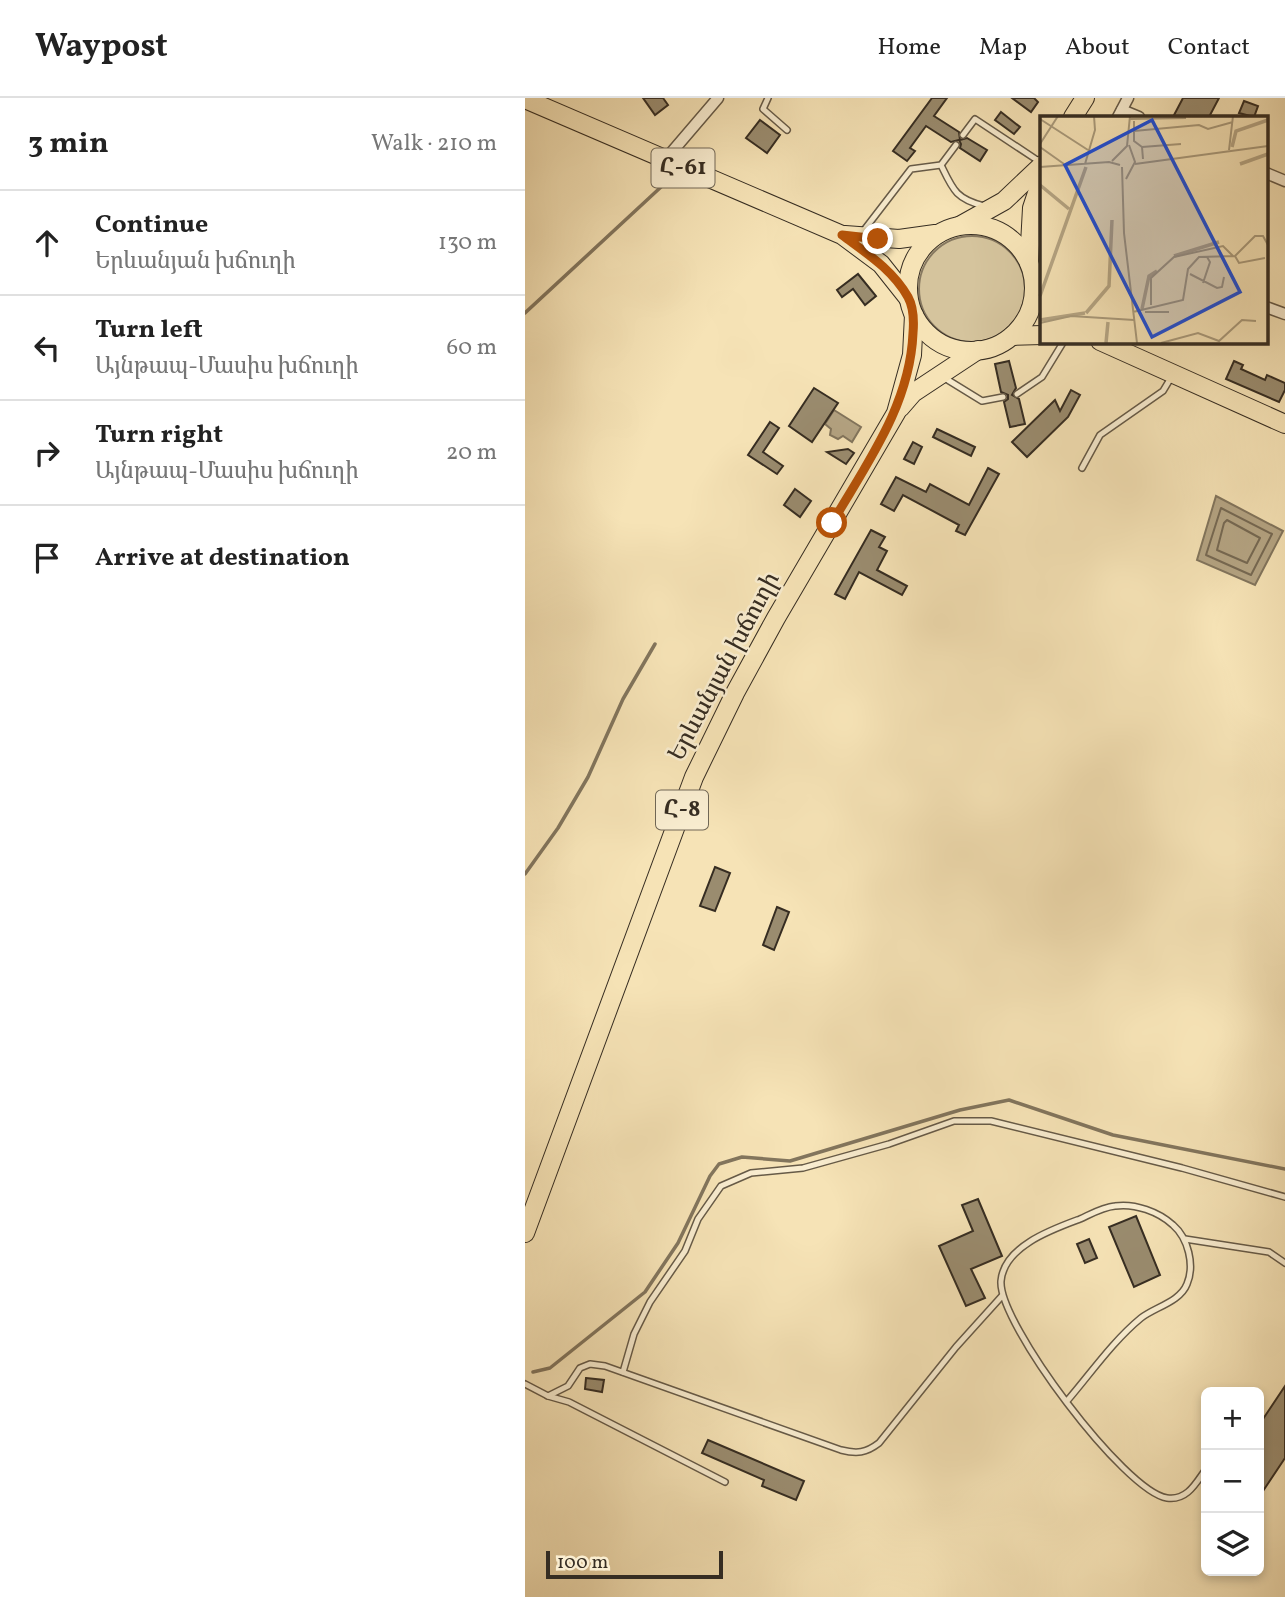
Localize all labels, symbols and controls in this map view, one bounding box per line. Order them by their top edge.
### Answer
text: Waypost [35,25,168,71]
text: Home [877,31,941,65]
text: Map [979,31,1027,65]
text: About [1065,31,1130,65]
text: Contact [1168,31,1250,65]
inset map [1040,116,1268,343]
text: 3 min [28,123,109,165]
text: Walk · 210 m [371,128,497,160]
road number: Հ-61 [652,148,715,188]
text: Continue [95,207,208,243]
route end [862,223,893,254]
icon: ahead [28,224,66,262]
text: 130 m [438,227,497,259]
text: Երևանյան խճուղի [95,246,295,278]
text: Turn left [95,312,203,348]
icon: left [28,329,66,367]
text: 60 m [447,332,497,364]
text: Այնթապ-Մասիս խճուղի [95,351,358,383]
text: Turn right [95,417,223,453]
icon: right [28,434,66,472]
text: 20 m [446,437,497,469]
text: Այնթապ-Մասիս խճուղի [95,456,358,488]
route start [816,507,847,538]
icon: arrive [28,539,66,577]
text: Arrive at destination [95,540,350,576]
street label: Երևանյան խճուղի [661,567,789,767]
road number: Հ-8 [656,790,708,830]
map controls [1201,1387,1264,1576]
button: + [1201,1387,1264,1450]
button: − [1201,1450,1264,1513]
button: layers [1201,1513,1264,1576]
scale bar [546,1548,723,1580]
text: 100 m [557,1550,608,1576]

